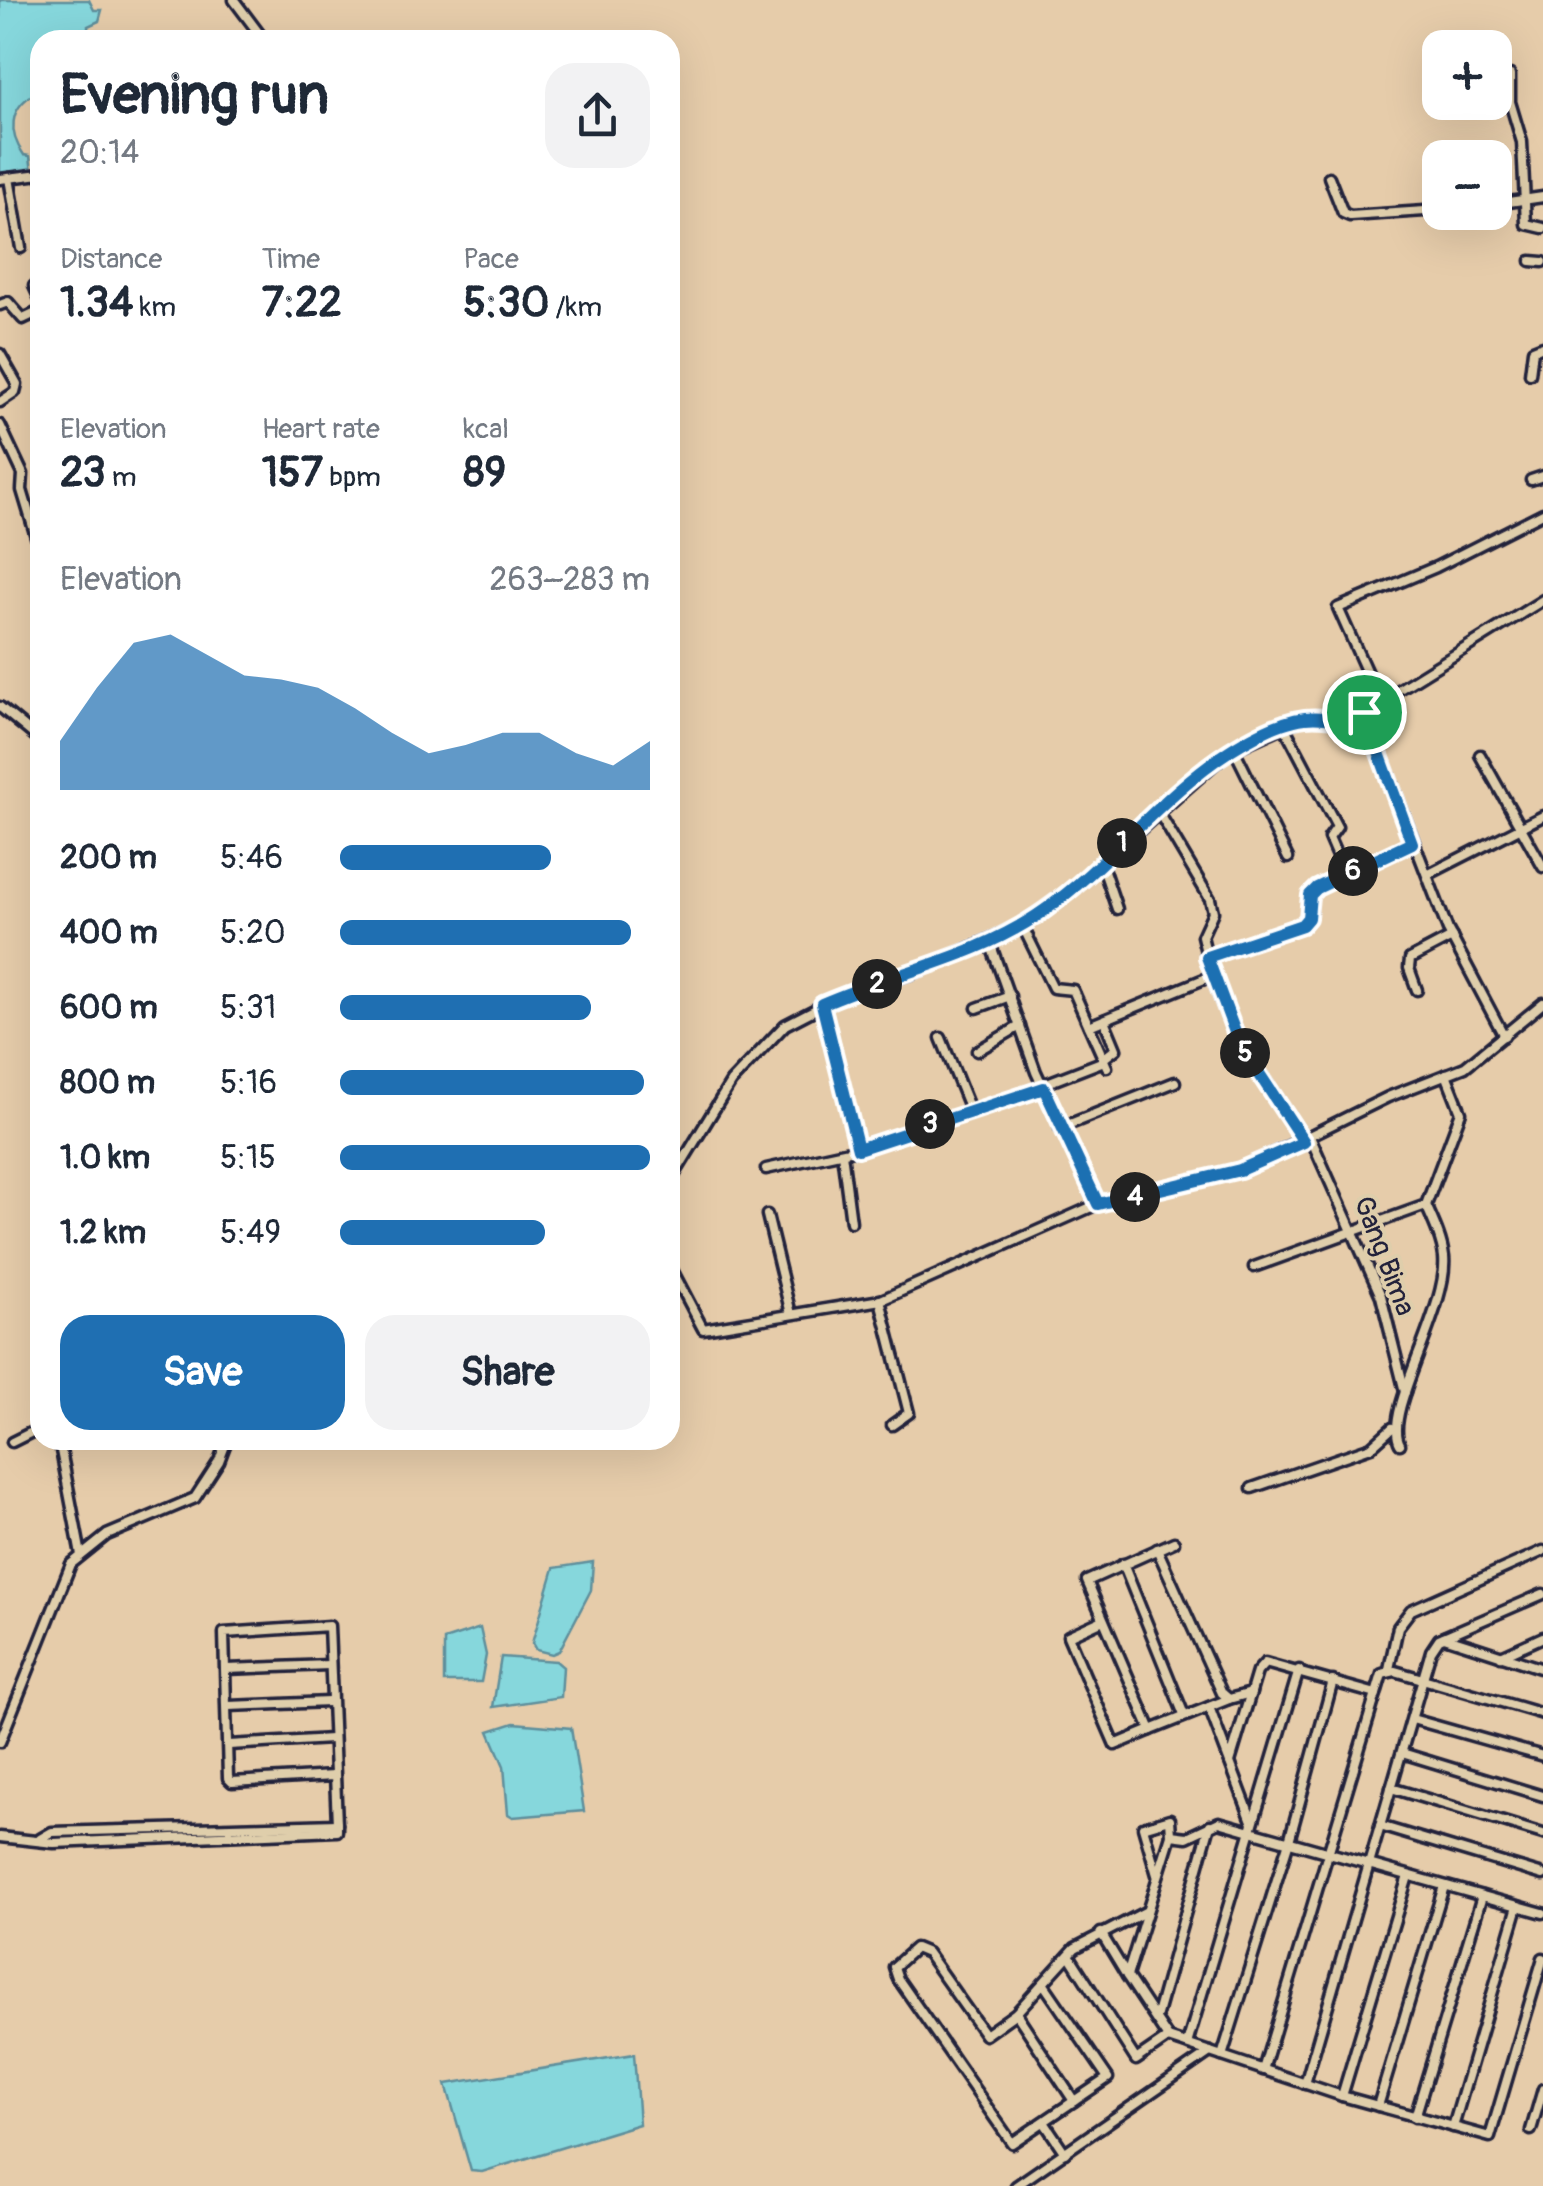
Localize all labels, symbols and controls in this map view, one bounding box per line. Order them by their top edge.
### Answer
map controls [1422,30,1512,230]
button: + [1422,30,1512,120]
text: Evening run [60,61,329,130]
button: share [545,63,650,168]
text: 20:14 [60,133,139,173]
button: − [1422,140,1512,230]
text: Distance [60,242,162,277]
text: Time [262,242,320,277]
text: Pace [463,242,519,277]
text: 1.34 [60,277,133,329]
text: 7:22 [262,277,342,329]
text: 5:30 [463,277,549,329]
text: km [133,290,176,325]
text: /km [549,290,602,325]
text: Elevation [60,412,167,447]
text: Heart rate [262,412,380,447]
text: kcal [463,412,509,447]
text: 23 [60,447,106,499]
text: 157 [262,447,323,499]
text: 89 [463,447,506,499]
text: m [106,460,137,495]
text: bpm [323,460,381,495]
text: Elevation [60,560,182,600]
text: 263–283 m [490,560,650,600]
pin [1322,670,1407,755]
icon: arrive [1337,685,1392,740]
pin: 1 [1097,818,1147,868]
text: 1 [1117,825,1127,860]
text: 200 m [60,838,157,878]
text: 5:46 [220,838,283,878]
pin: 6 [1328,846,1378,896]
text: 6 [1345,853,1361,888]
text: 400 m [60,913,158,953]
text: 5:20 [220,913,286,953]
pin: 2 [852,959,902,1009]
text: 2 [869,966,885,1001]
text: 600 m [60,988,158,1028]
text: 5:31 [220,988,276,1028]
pin: 5 [1220,1028,1270,1078]
text: 5 [1237,1035,1253,1070]
text: 800 m [60,1063,155,1103]
text: 5:16 [220,1063,277,1103]
pin: 3 [905,1099,955,1149]
text: 3 [922,1106,938,1141]
text: 1.0 km [60,1138,150,1178]
text: 5:15 [220,1138,276,1178]
pin: 4 [1110,1172,1160,1222]
text: 4 [1127,1179,1143,1214]
street label: Gang Bima [1345,1191,1423,1321]
text: 1.2 km [60,1213,146,1253]
text: 5:49 [220,1213,281,1253]
button: Save [60,1315,345,1430]
button: Share [365,1315,650,1430]

